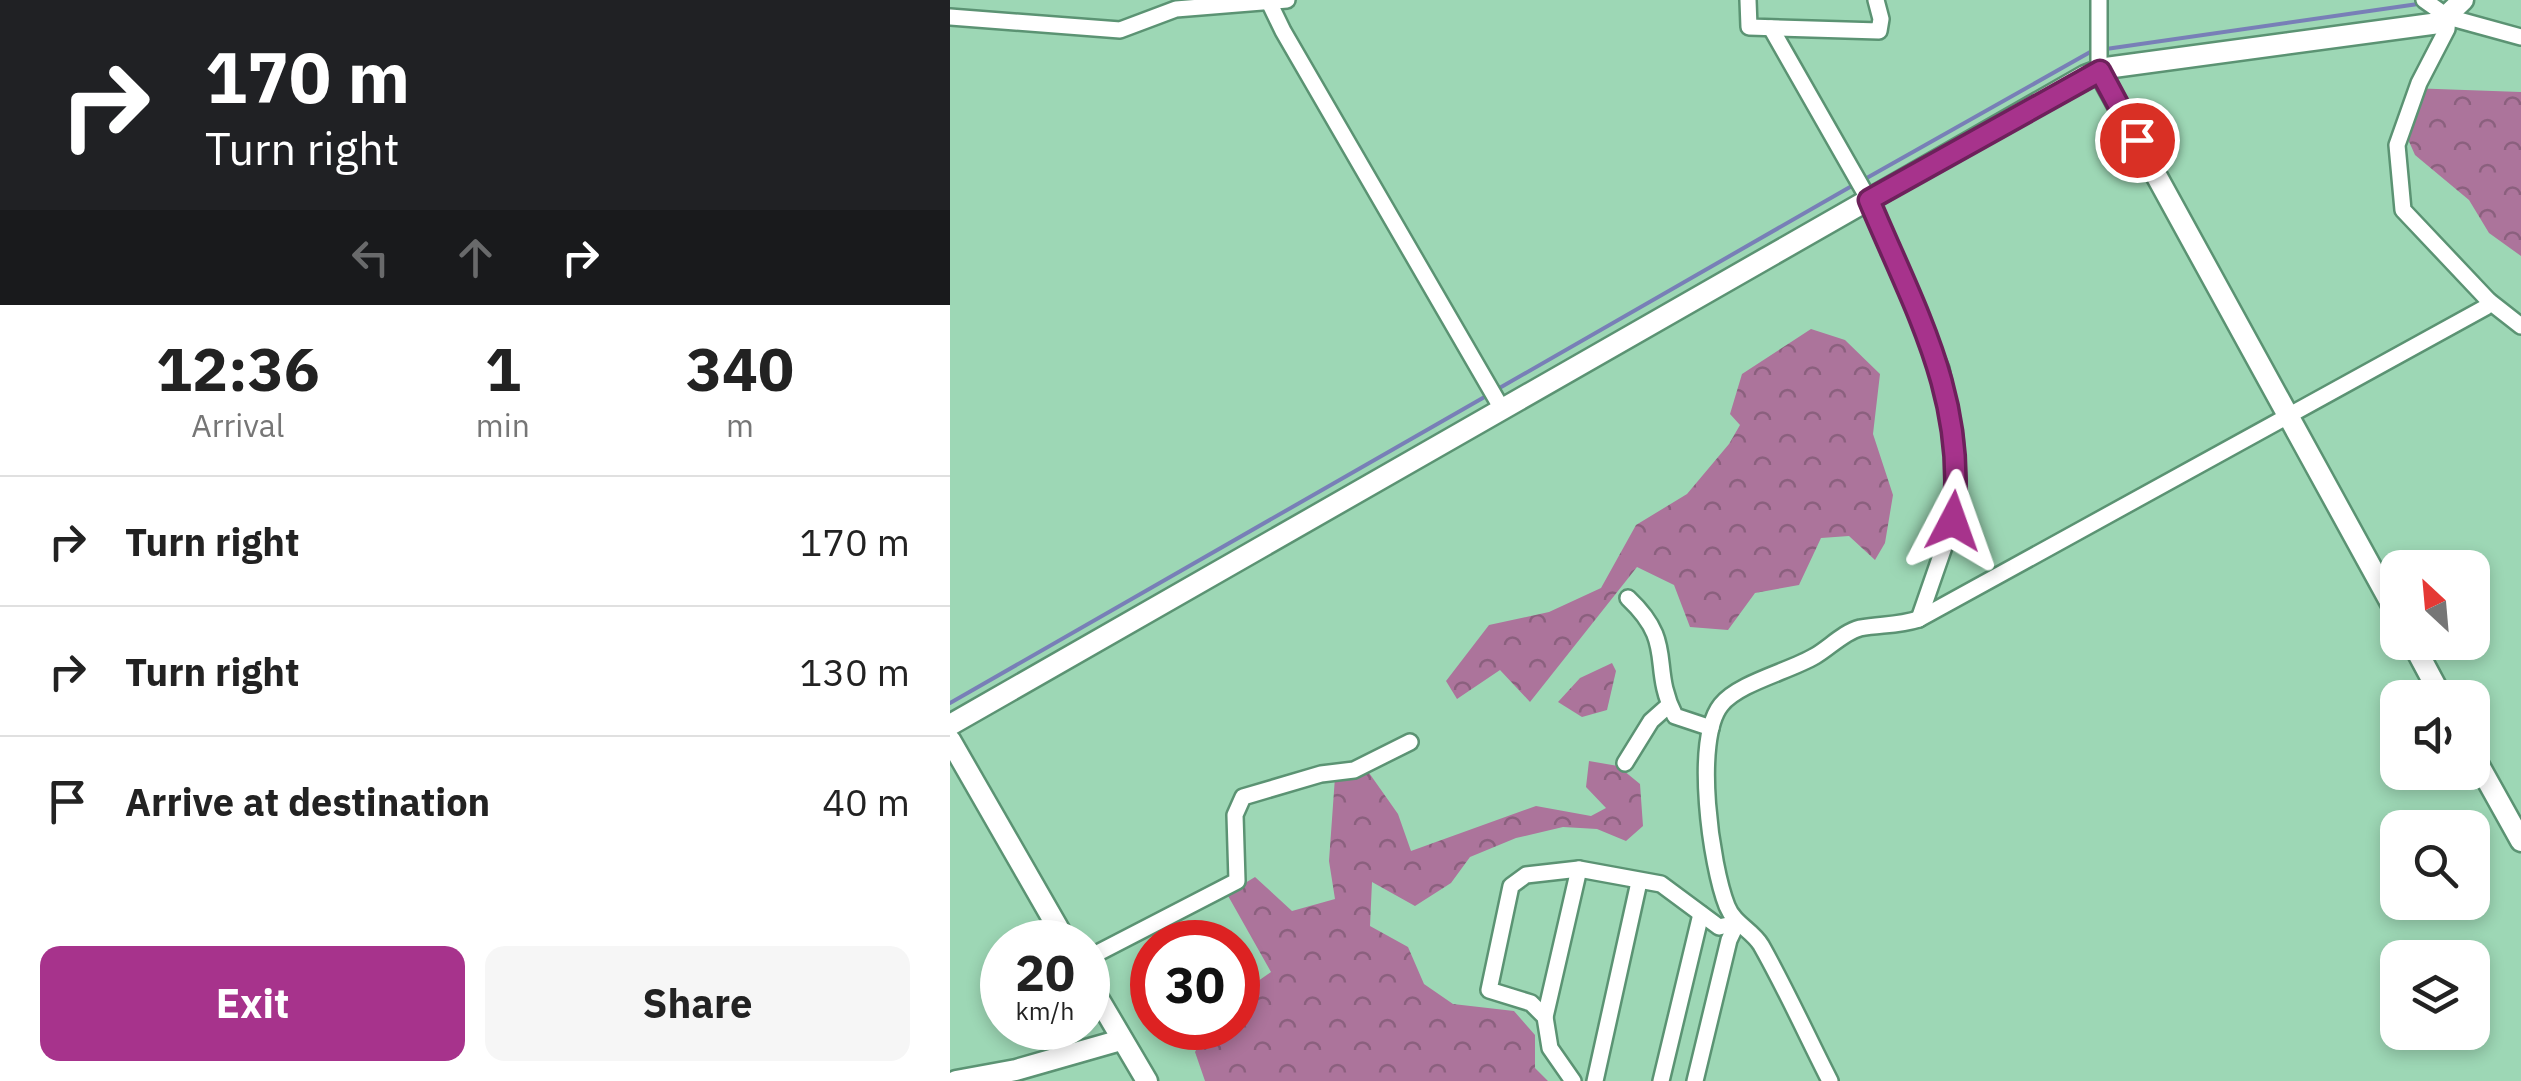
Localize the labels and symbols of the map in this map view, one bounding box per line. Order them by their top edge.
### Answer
pin [2095,98,2180,183]
position arrow [1901,469,2005,573]
north arrow [2380,550,2490,660]
speed limit sign: 30 [1130,920,1260,1050]

